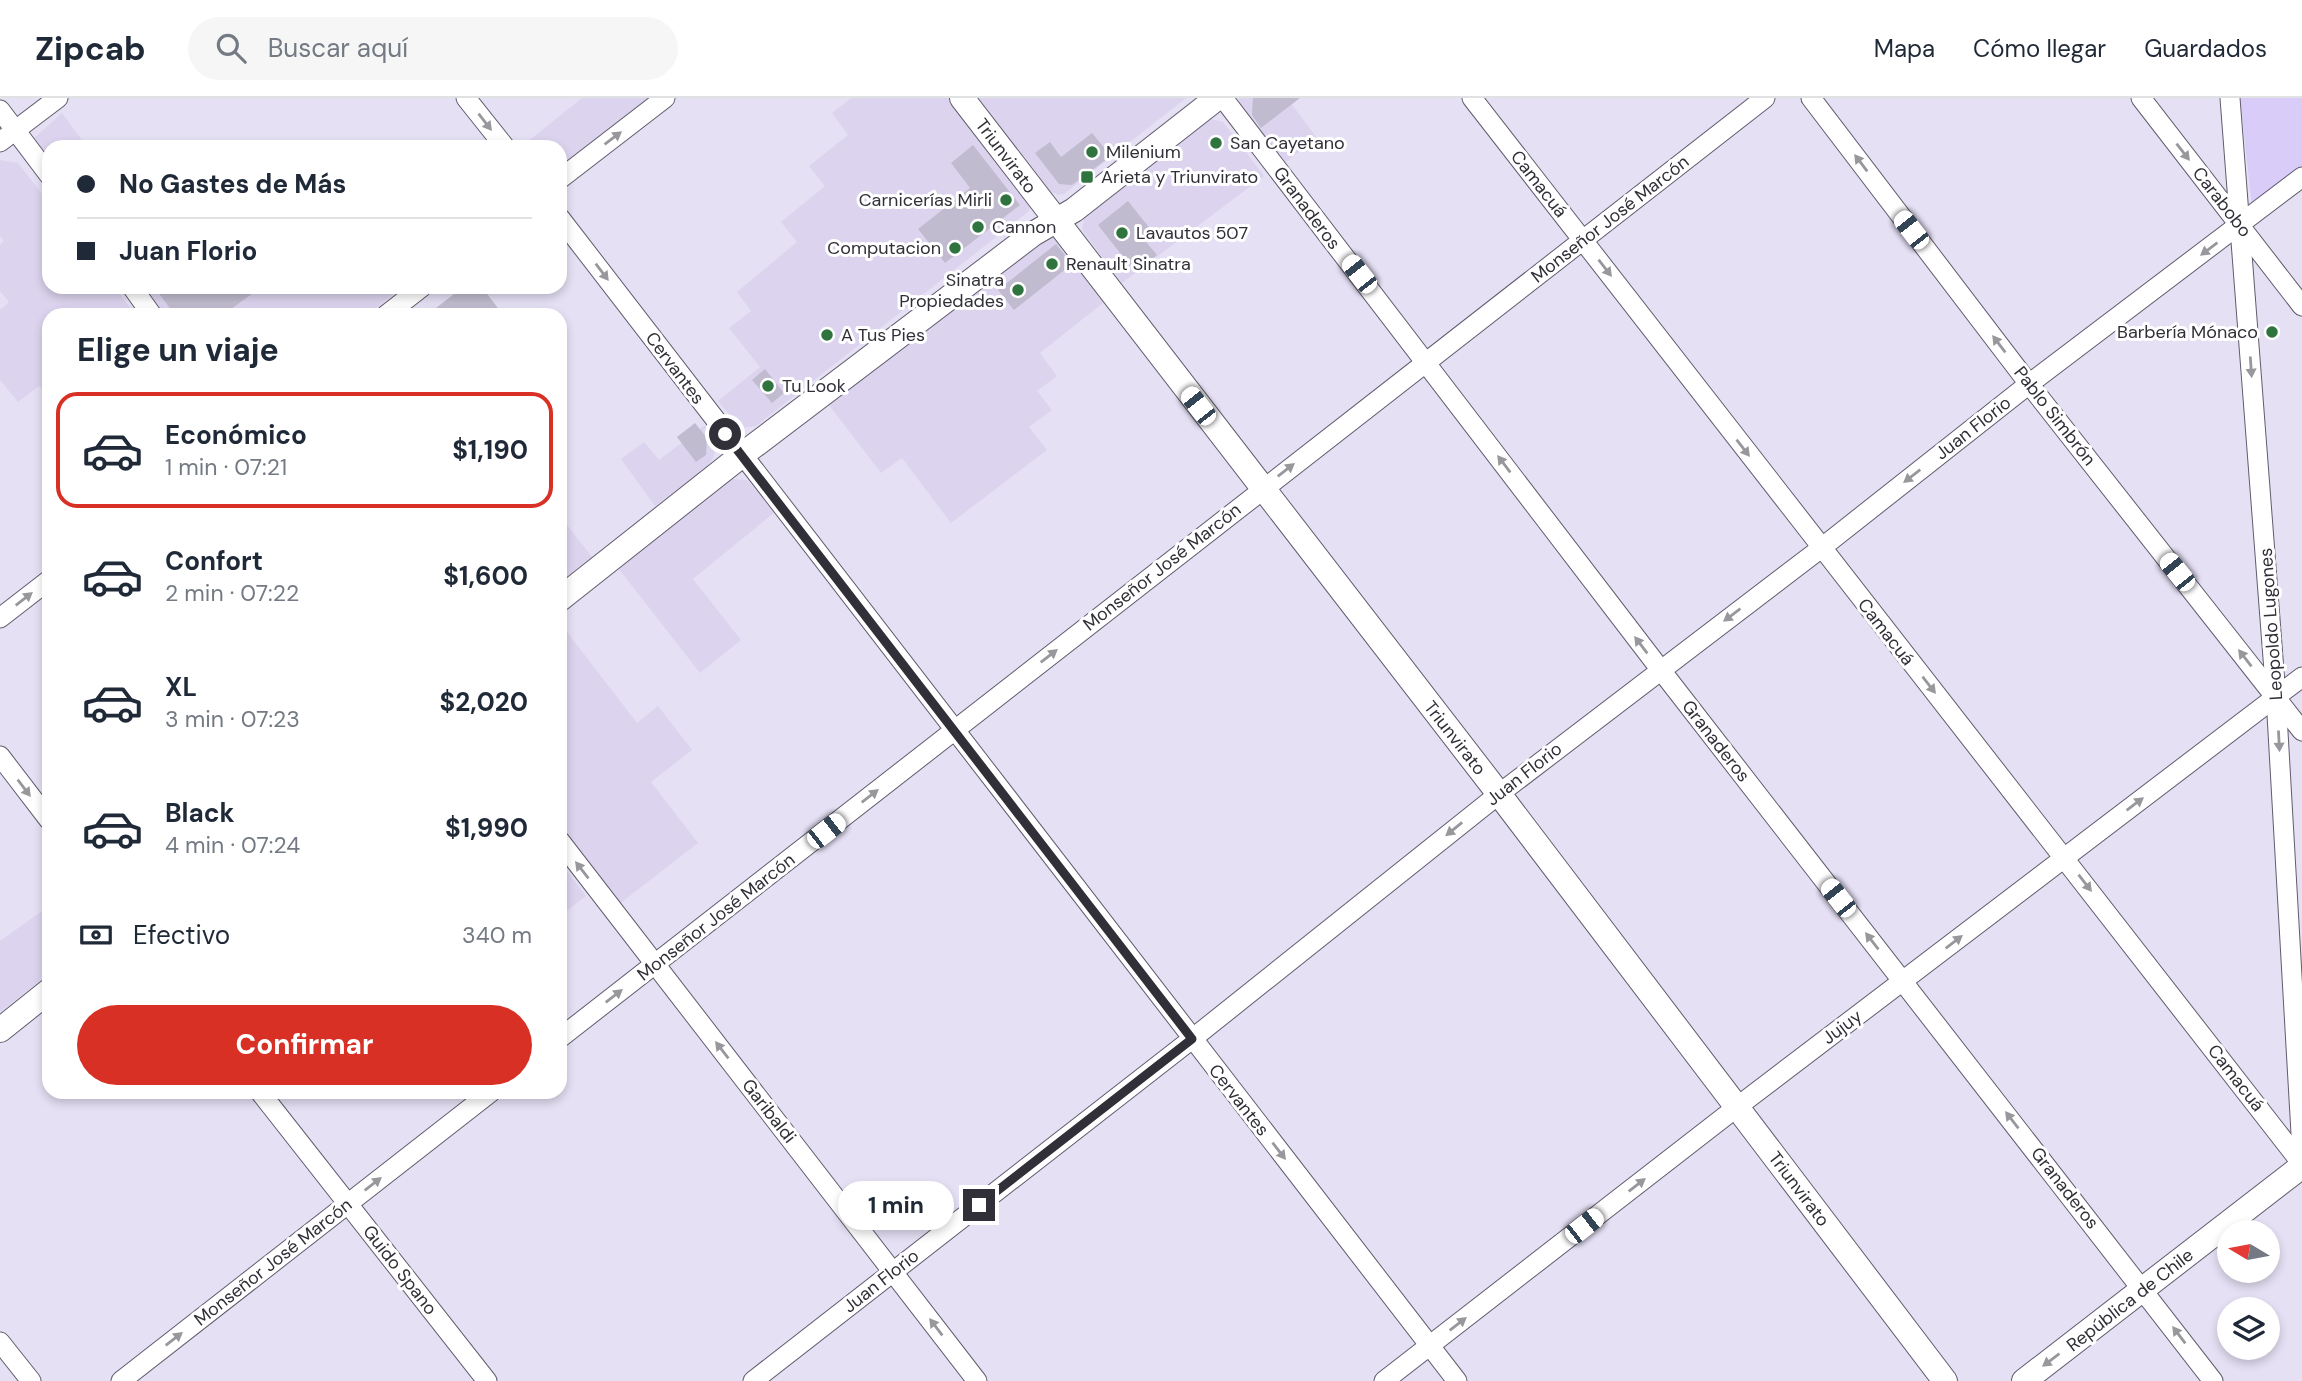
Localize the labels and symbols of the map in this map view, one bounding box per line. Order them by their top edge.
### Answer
one-way arrow [478,113,493,131]
street label: Triunvirato [970,114,1042,198]
one-way arrow [603,131,621,146]
place label: San Cayetano [1230,131,1345,155]
marker: San Cayetano [1208,135,1224,151]
place label: Milenium [1106,140,1181,164]
one-way arrow [2175,143,2190,160]
marker: Milenium [1084,144,1100,160]
street label: Camacuá [1505,146,1573,222]
street label: Monseñor José Marcón [1526,150,1694,288]
one-way arrow [1853,155,1868,173]
street label: Granaderos [1268,162,1346,254]
street label: Carabobo [2187,162,2257,242]
place label: Arieta y Triunvirato [1101,165,1258,189]
marker: Arieta y Triunvirato [1079,169,1095,185]
place label: Carnicerías Mirli [859,188,992,212]
marker: Carnicerías Mirli [998,192,1014,208]
car [1890,207,1933,253]
place label: Cannon [992,215,1056,239]
marker: Cannon [970,219,986,235]
place label: Lavautos 507 [1136,221,1248,245]
marker: Lavautos 507 [1114,225,1130,241]
place label: Computacion [827,236,941,260]
marker: Computacion [947,240,963,256]
one-way arrow [2200,242,2218,256]
car [1338,251,1381,297]
place label: Renault Sinatra [1066,252,1191,276]
marker: Renault Sinatra [1044,256,1060,272]
one-way arrow [1597,259,1611,277]
one-way arrow [594,263,609,281]
place label: Sinatra Propiedades [899,268,1004,313]
marker: Sinatra Propiedades [1010,282,1026,298]
place label: Barbería Mónaco [2117,320,2258,344]
place label: A Tus Pies [841,323,925,347]
marker: Barbería Mónaco [2264,324,2280,340]
street label: Cervantes [640,327,710,409]
marker: A Tus Pies [819,327,835,343]
one-way arrow [1992,335,2006,353]
one-way arrow [2246,356,2257,378]
street label: Pablo Simbrón [2009,361,2101,471]
place label: Tu Look [782,374,846,398]
marker: Tu Look [760,378,776,394]
car [1177,383,1220,429]
street label: Juan Florio [1930,391,2016,465]
route start [709,418,741,450]
one-way arrow [1736,439,1751,457]
one-way arrow [1496,456,1511,474]
one-way arrow [1277,463,1295,478]
one-way arrow [1903,469,1921,484]
street label: Monseñor José Marcón [1078,498,1246,636]
street label: Leopoldo Lugones [2254,547,2288,701]
car [2156,549,2199,595]
one-way arrow [15,591,33,606]
street label: Camacuá [1852,594,1920,670]
one-way arrow [1723,608,1741,623]
one-way arrow [1635,636,1649,654]
one-way arrow [1040,648,1058,663]
one-way arrow [2238,649,2253,666]
one-way arrow [1921,676,1936,694]
street label: Granaderos [1676,695,1756,787]
street label: Triunvirato [1418,696,1492,780]
one-way arrow [2273,730,2284,752]
street label: Juan Florio [1481,737,1567,811]
one-way arrow [17,779,31,797]
one-way arrow [861,789,879,804]
one-way arrow [2125,796,2143,811]
car [803,810,850,852]
one-way arrow [1446,821,1463,836]
street label: Monseñor José Marcón [632,848,800,986]
one-way arrow [576,861,590,879]
one-way arrow [2077,874,2092,892]
car [1817,875,1860,921]
one-way arrow [1864,932,1879,950]
one-way arrow [1944,934,1962,949]
one-way arrow [604,989,622,1004]
street label: Jujuy [1817,1004,1867,1050]
street label: Camacuá [2202,1040,2270,1116]
one-way arrow [714,1041,729,1059]
street label: Cervantes [1203,1059,1275,1141]
street label: Garibaldi [736,1074,802,1148]
one-way arrow [2004,1111,2019,1129]
one-way arrow [1271,1142,1286,1160]
street label: Granaderos [2025,1142,2105,1234]
street label: Triunvirato [1763,1147,1835,1231]
one-way arrow [364,1177,382,1192]
one-way arrow [1628,1177,1646,1192]
callout: 1 min [839,1180,954,1230]
route end [963,1189,995,1221]
street label: Monseñor José Marcón [189,1193,357,1331]
car [1561,1205,1608,1247]
street label: Guido Spano [357,1220,443,1320]
north arrow [2217,1220,2280,1283]
street label: República de Chile [2062,1243,2198,1357]
street label: Juan Florio [838,1244,924,1318]
one-way arrow [1448,1317,1466,1332]
one-way arrow [928,1318,943,1336]
one-way arrow [2172,1326,2186,1344]
one-way arrow [165,1332,183,1347]
one-way arrow [2043,1353,2061,1368]

